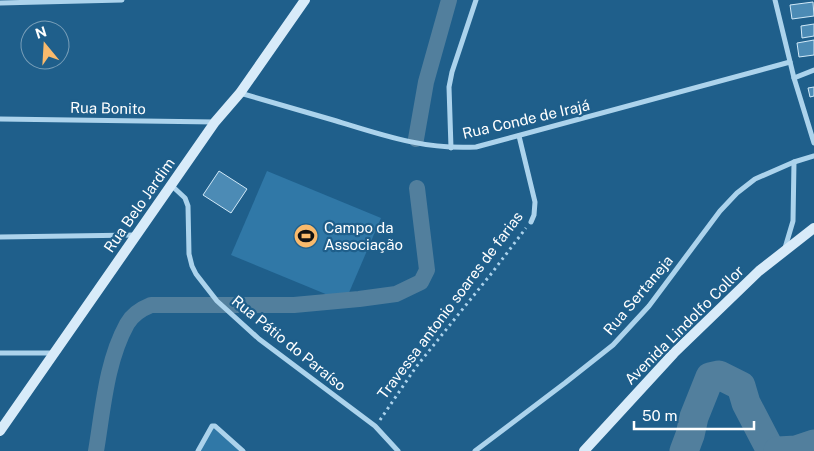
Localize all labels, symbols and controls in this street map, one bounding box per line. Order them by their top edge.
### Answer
north arrow [20,20,70,70]
text: N [33,23,49,42]
street label: Rua Conde de Irajá [461,96,591,142]
street label: Rua Bonito [70,99,146,117]
street label: Rua Belo Jardim [100,155,178,255]
street label: Travessa antonio soares de farias [374,208,526,402]
place label: Campo da Associação [324,219,403,253]
sports icon: Campo da Associação [293,223,319,249]
street label: Rua Sertaneja [600,252,676,338]
street label: Avenida Lindolfo Collor [621,262,747,388]
street label: Rua Pátio do Paraíso [229,292,349,394]
scale bar [634,398,754,430]
text: 50 m [642,407,677,424]

